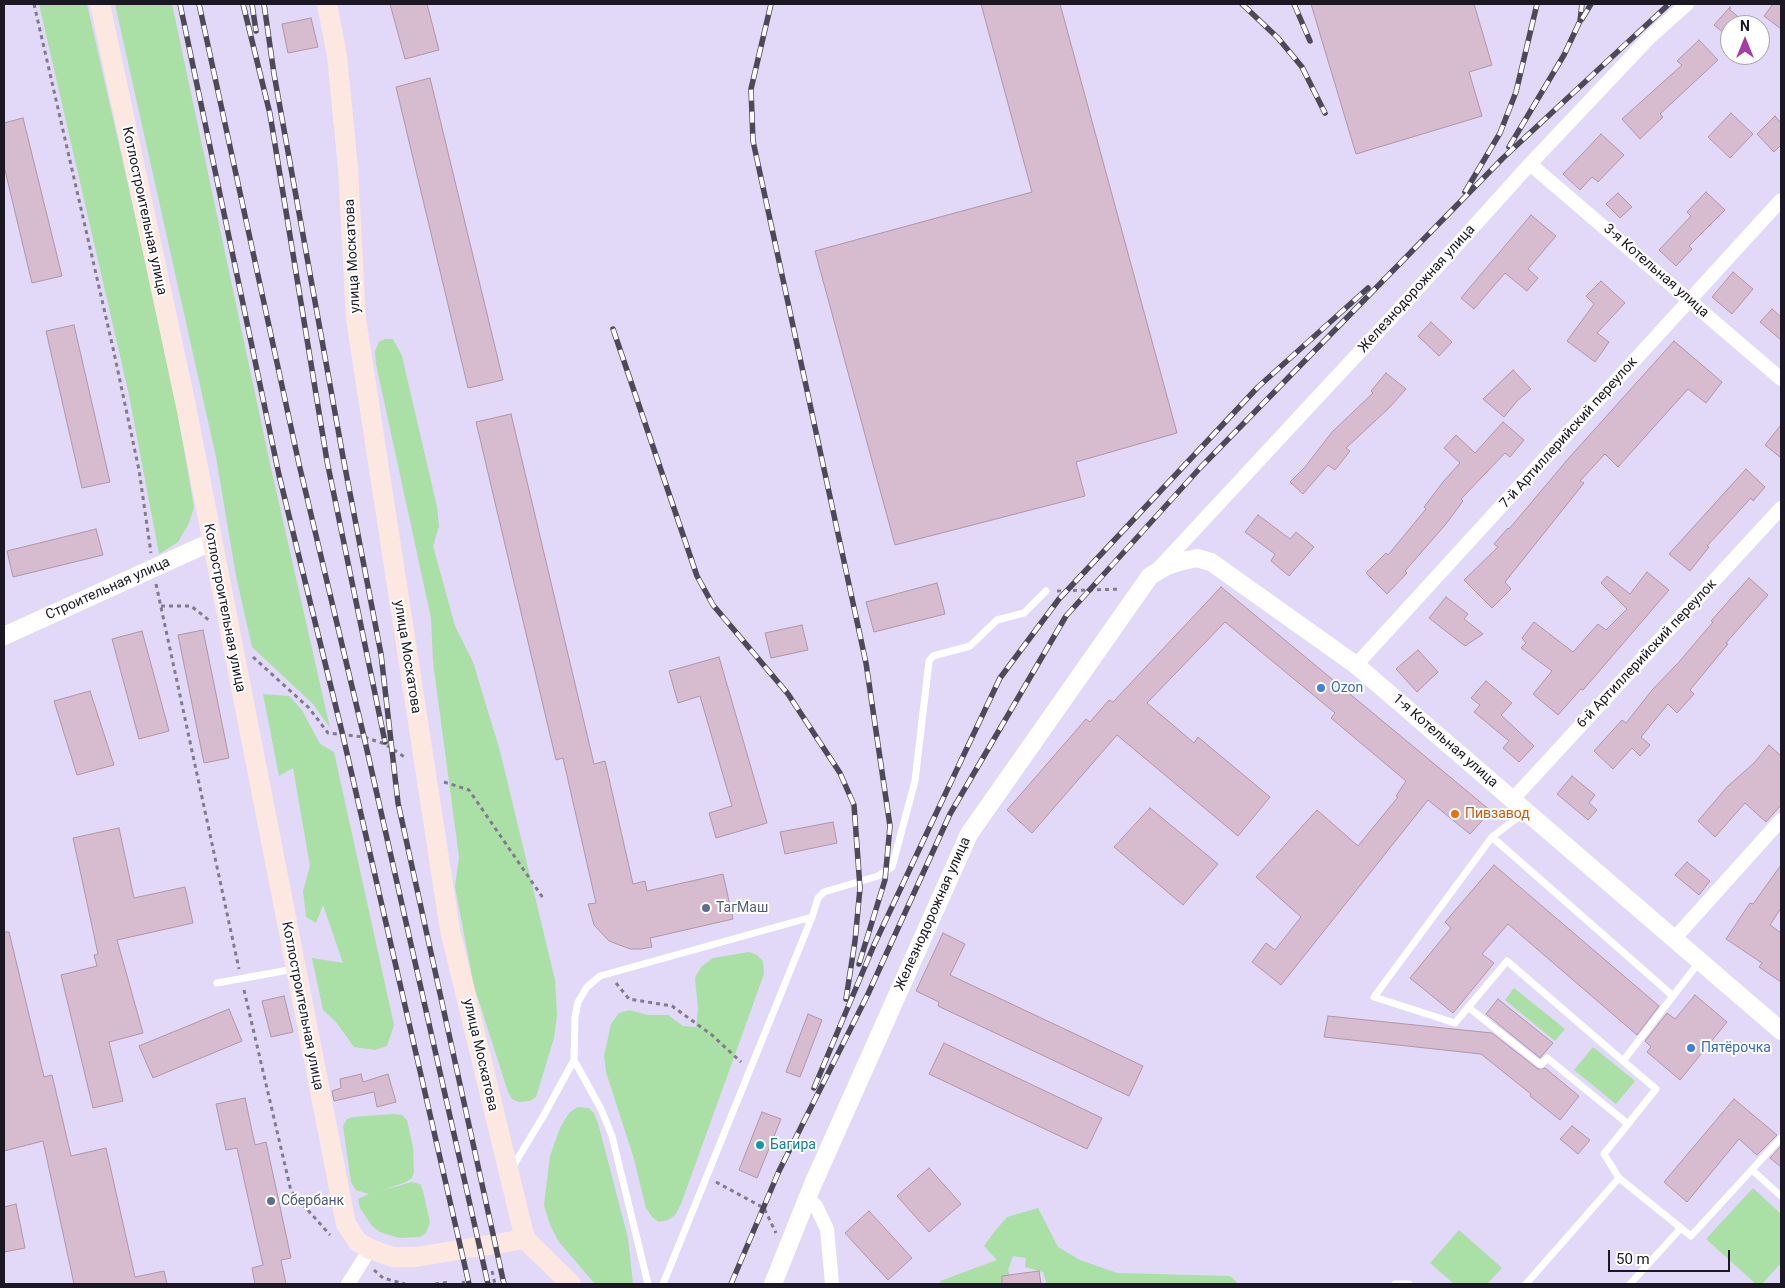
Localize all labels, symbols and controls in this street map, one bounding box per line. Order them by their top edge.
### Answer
north arrow [1720,15,1770,65]
text: N [1740,18,1750,34]
street label: Котлостроительная улица [118,125,170,297]
street label: улица Москатова [342,198,364,314]
street label: 3-я Котельная улица [1600,221,1712,321]
street label: Железнодорожная улица [1355,222,1479,356]
street label: 7-й Артиллерийский переулок [1497,354,1641,512]
street label: Котлостроительная улица [199,522,249,694]
street label: Строительная улица [43,554,173,624]
street label: 6-й Артиллерийский переулок [1574,576,1720,732]
street label: улица Москатова [390,599,424,715]
place label: Ozon [1331,680,1363,696]
marker: Ozon [1315,682,1327,694]
street label: 1-я Котельная улица [1389,691,1501,791]
place label: Пивзавод [1465,806,1530,822]
marker: Пивзавод [1449,808,1461,820]
street label: Железнодорожная улица [892,835,974,993]
place label: ТагМаш [716,900,768,916]
marker: ТагМаш [700,902,712,914]
street label: Котлостроительная улица [277,920,327,1092]
street label: улица Москатова [459,997,501,1113]
place label: Пятёрочка [1701,1040,1771,1056]
marker: Пятёрочка [1685,1042,1697,1054]
place label: Багира [770,1137,816,1153]
marker: Багира [754,1139,766,1151]
place label: Сбербанк [281,1193,344,1209]
marker: Сбербанк [265,1195,277,1207]
scale bar [1610,1240,1732,1272]
text: 50 m [1616,1250,1650,1268]

